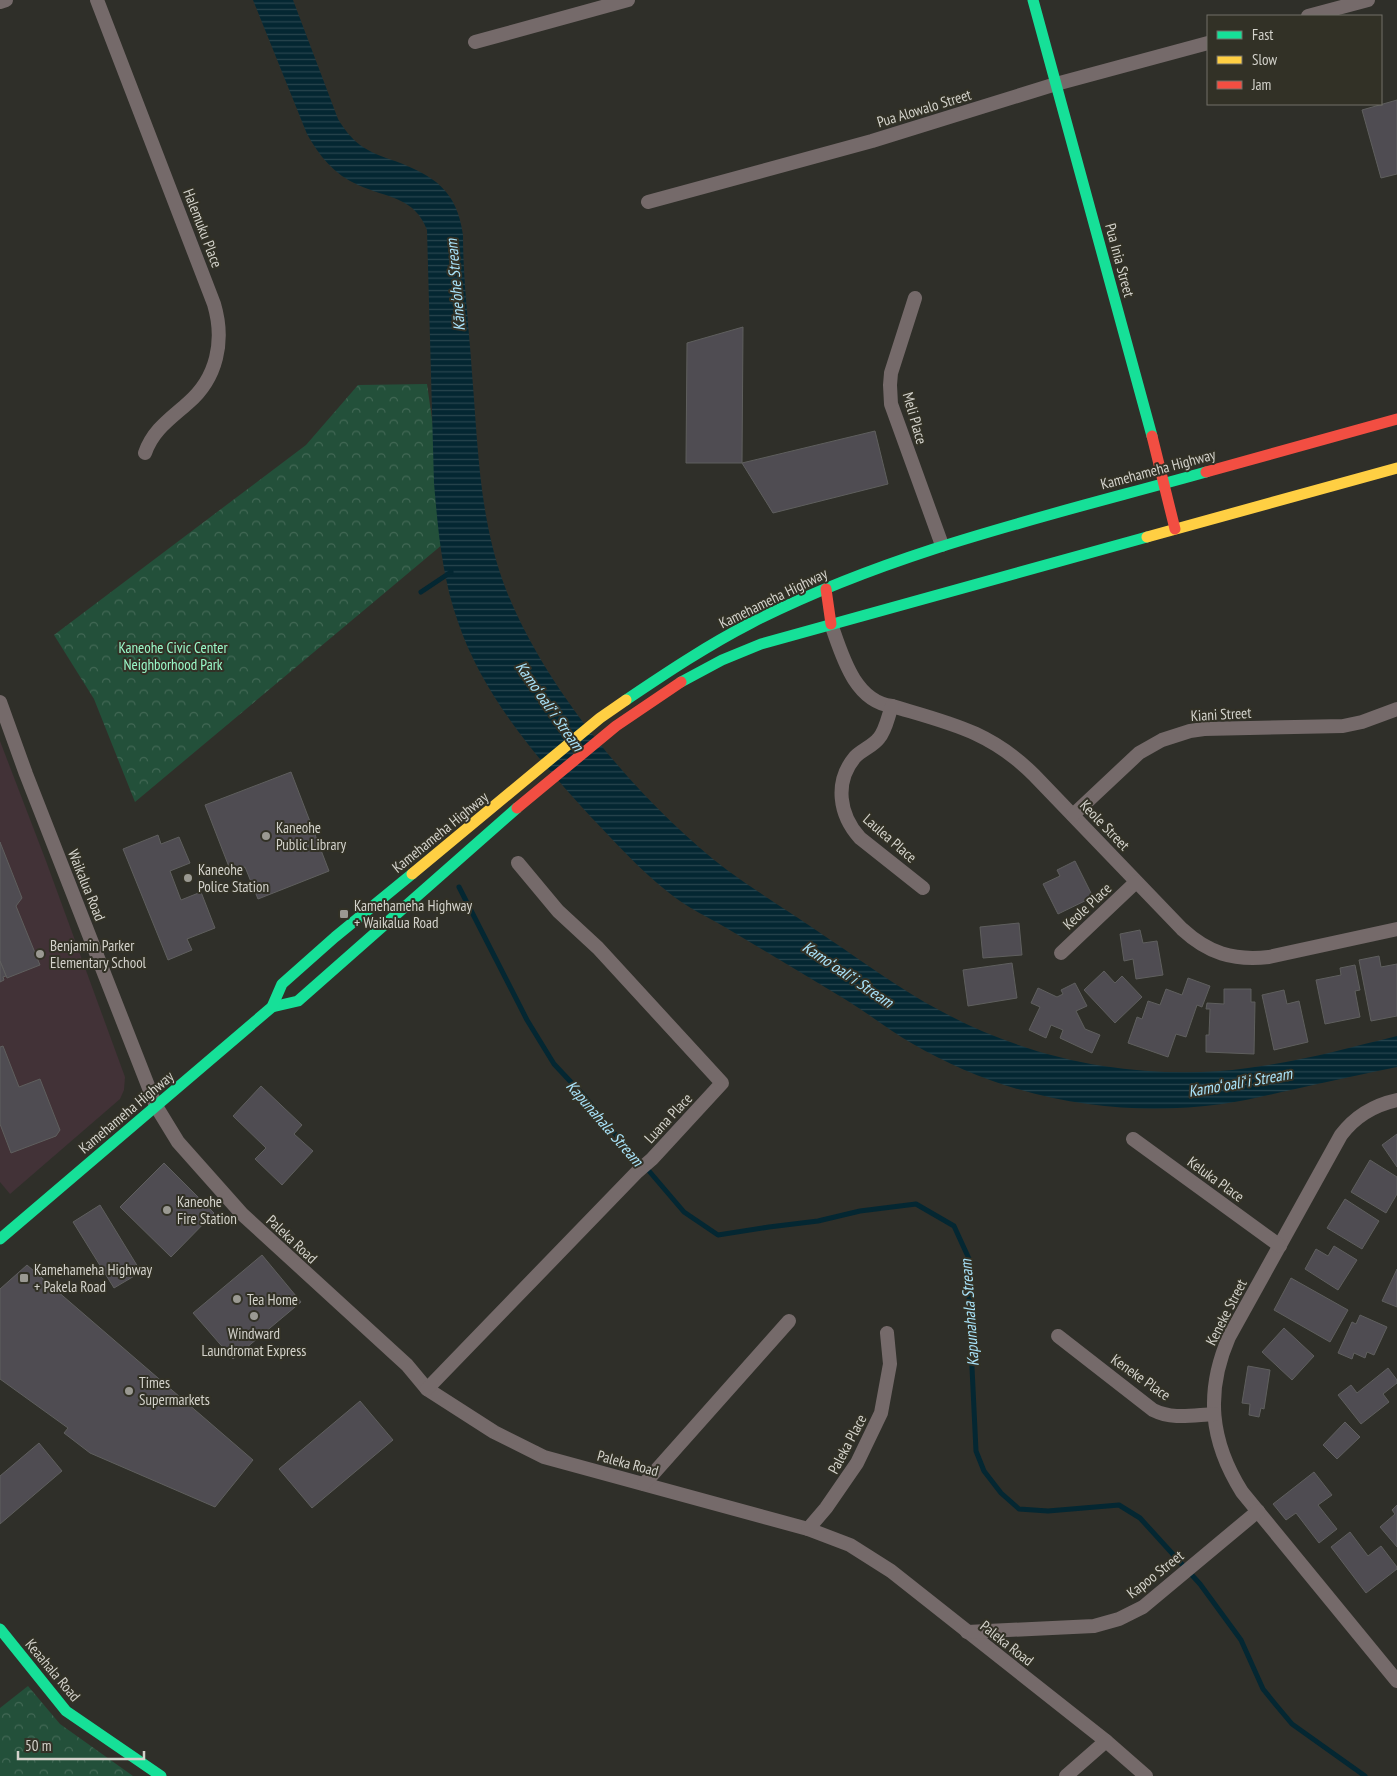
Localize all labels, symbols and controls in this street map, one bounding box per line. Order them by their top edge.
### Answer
legend [1207,15,1382,105]
text: Fast [1252,25,1273,44]
text: Slow [1252,50,1277,69]
text: Jam [1251,75,1271,94]
street label: Pua Alowalo Street [875,85,973,131]
street label: Halemuku Place [179,186,227,270]
street label: Pua Inia Street [1101,221,1139,299]
water label: Kāne'ohe Stream [441,237,469,332]
street label: Meli Place [899,390,931,446]
street label: Kamehameha Highway [1098,444,1218,493]
street label: Kamehameha Highway [716,563,831,632]
park label: Kaneohe Civic Center Neighborhood Park [118,638,228,674]
water label: Kamoʻoaliʻi Stream [512,657,589,756]
street label: Kiani Street [1190,703,1252,725]
street label: Kamehameha Highway [388,787,492,877]
street label: Keole Street [1076,796,1134,854]
street label: Laulea Place [859,810,921,866]
place label: Kaneohe Public Library [276,818,347,854]
marker: Kaneohe Public Library [260,830,272,842]
street label: Waikalua Road [64,846,110,924]
place label: Kaneohe Police Station [198,860,269,896]
marker: Kaneohe Police Station [182,872,194,884]
street label: Keole Place [1059,879,1115,933]
place label: Kamehameha Highway + Waikalua Road [354,896,473,932]
marker: Kamehameha Highway + Waikalua Road [338,908,350,920]
place label: Benjamin Parker Elementary School [50,936,147,972]
water label: Kamoʻoaliʻi Stream [799,936,898,1012]
marker: Benjamin Parker Elementary School [34,948,46,960]
water label: Kamoʻoaliʻi Stream [1187,1063,1295,1101]
street label: Kamehameha Highway [75,1066,178,1157]
water label: Kapunahala Stream [562,1076,649,1171]
street label: Luana Place [640,1089,696,1147]
street label: Keluka Place [1184,1152,1248,1206]
place label: Kaneohe Fire Station [177,1192,237,1228]
marker: Kaneohe Fire Station [161,1204,173,1216]
street label: Paleka Road [263,1211,321,1267]
water label: Kapunahala Stream [955,1257,983,1367]
place label: Kamehameha Highway + Pakela Road [34,1260,153,1296]
marker: Kamehameha Highway + Pakela Road [18,1272,30,1284]
street label: Keneke Street [1201,1276,1251,1348]
place label: Tea Home [247,1290,298,1309]
marker: Tea Home [231,1293,243,1305]
marker: Windward Laundromat Express [248,1310,260,1322]
place label: Windward Laundromat Express [202,1324,306,1360]
street label: Keneke Place [1108,1350,1174,1404]
place label: Times Supermarkets [139,1373,210,1409]
marker: Times Supermarkets [123,1385,135,1397]
street label: Paleka Place [823,1411,871,1477]
street label: Paleka Road [595,1446,661,1480]
street label: Kapoo Street [1123,1546,1187,1602]
street label: Paleka Road [976,1616,1038,1670]
street label: Keaahala Road [21,1635,85,1705]
scale bar [18,1728,144,1760]
text: 50 m [25,1736,51,1755]

